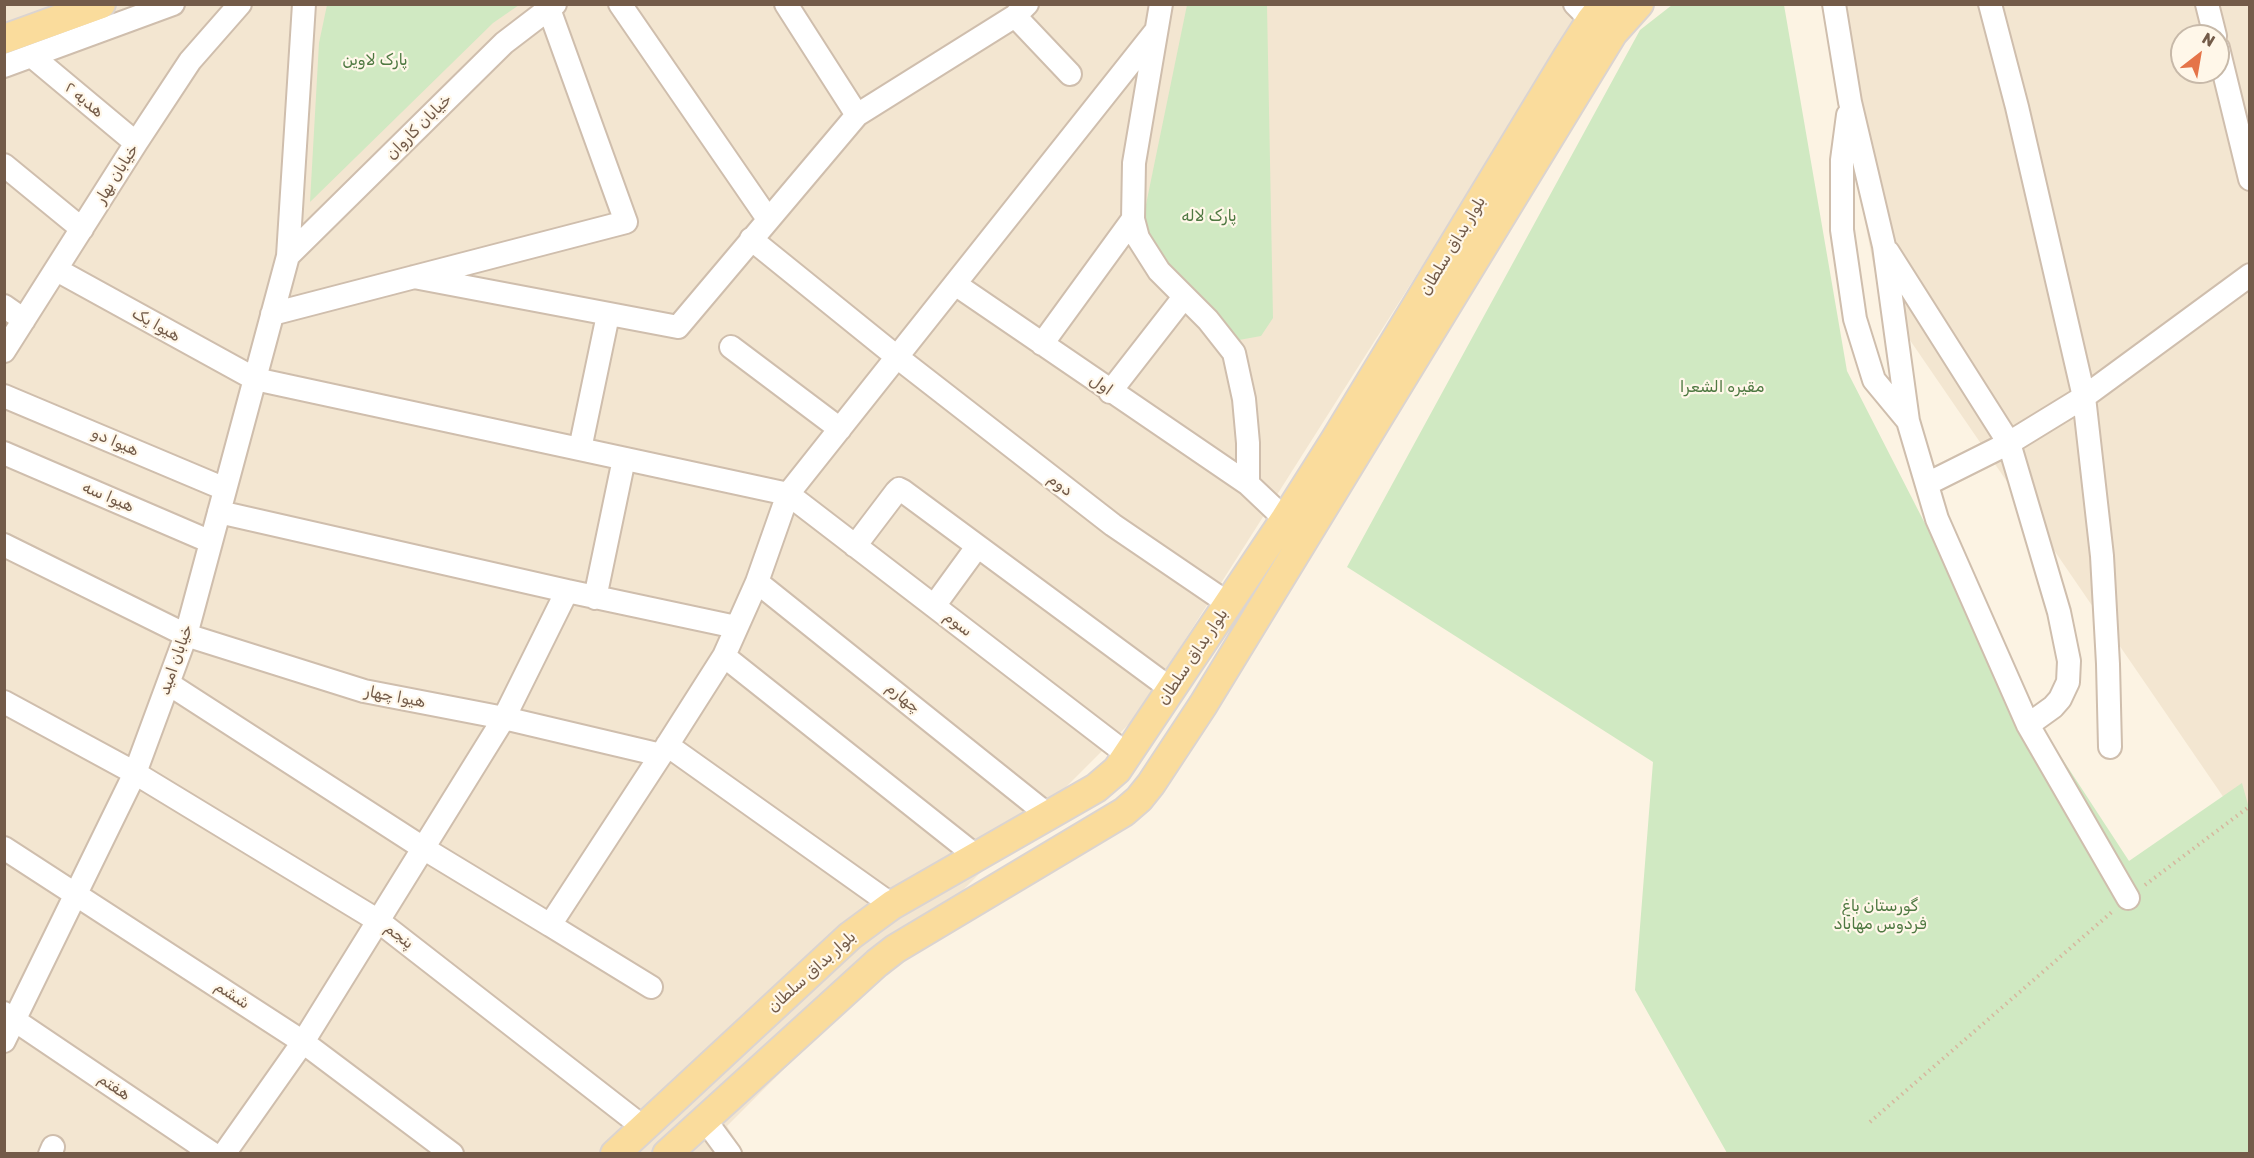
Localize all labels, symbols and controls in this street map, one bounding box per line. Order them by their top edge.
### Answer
north arrow [2170,24,2230,84]
text: N [2199,29,2218,51]
park label: پارک لاوین [343,50,407,70]
street label: هدیه ۲ [61,78,107,122]
street label: خیابان کاروان [382,90,456,164]
street label: خیابان بهار [91,141,143,207]
street label: بلوار بداق سلطان [1416,193,1490,299]
park label: پارک لاله [1182,206,1236,226]
street label: هیوا یک [128,304,184,346]
street label: اول [1086,370,1116,400]
park label: مقیره الشعرا [1680,377,1764,397]
street label: هیوا دو [89,424,141,460]
street label: دوم [1044,469,1076,501]
street label: هیوا سه [79,478,137,516]
street label: بلوار بداق سلطان [1154,605,1232,709]
street label: سوم [940,607,976,641]
street label: خیابان امید [155,622,197,698]
street label: چهارم [882,679,924,717]
street label: هیوا چهار [363,682,427,712]
park label: گورستان باغ فردوس مهاباد [1833,896,1927,934]
street label: پنجم [381,919,417,953]
street label: بلوار بداق سلطان [764,927,860,1017]
street label: ششم [211,977,253,1013]
street label: هفتم [94,1069,134,1105]

